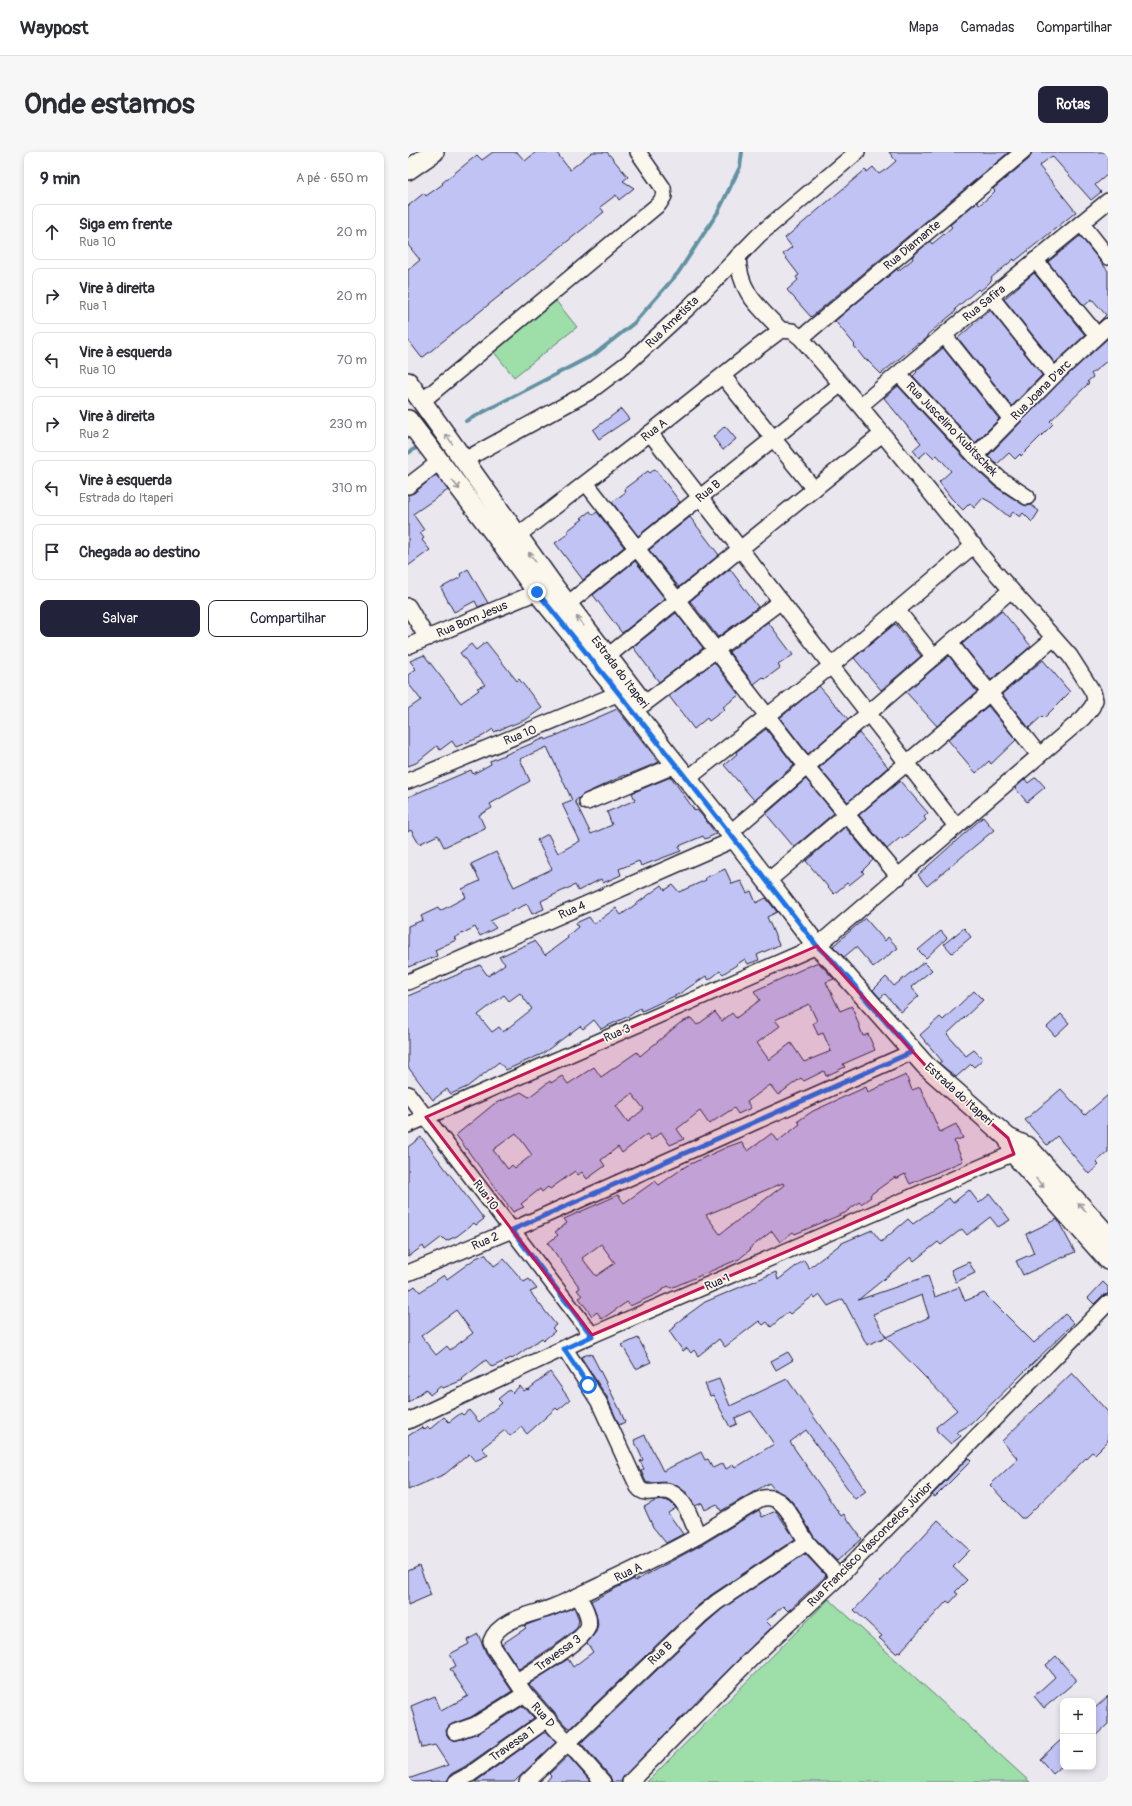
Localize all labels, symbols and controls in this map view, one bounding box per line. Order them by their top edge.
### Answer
text: Waypost [20,16,89,40]
text: Mapa [909,19,938,36]
text: Camadas [960,19,1014,36]
text: Compartilhar [1036,19,1112,36]
button: Rotas [1038,86,1108,123]
text: Onde estamos [24,87,195,122]
text: 9 min [40,168,80,189]
text: A pé · 650 m [296,170,368,186]
text: Siga em frente [79,215,172,234]
street label: Rua Diamante [881,217,944,274]
icon: ahead [41,221,63,243]
text: 20 m [336,224,367,240]
text: Rua 10 [79,234,116,250]
text: Vire à direita [79,279,155,298]
street label: Rua Safira [960,281,1009,325]
icon: right [41,285,63,307]
text: 20 m [336,288,367,304]
street label: Rua Ametista [643,293,702,351]
text: Rua 1 [79,298,107,314]
text: Vire à esquerda [79,343,172,362]
icon: left [41,349,63,371]
text: 70 m [337,352,367,368]
street label: Rua Joana D'arc [1008,357,1075,424]
text: Rua 10 [79,362,116,378]
street label: Rua Juscelino Kubitschek [903,379,1001,480]
text: Vire à direita [79,407,155,426]
icon: right [41,413,63,435]
street label: Rua A [638,415,670,445]
text: 230 m [330,416,367,432]
text: Rua 2 [79,426,109,442]
one-way arrow [445,434,453,445]
text: Vire à esquerda [79,471,172,490]
icon: left [41,477,63,499]
street label: Rua B [693,477,724,506]
one-way arrow [452,479,461,490]
text: 310 m [331,480,367,496]
text: Estrada do Itaperi [79,490,173,506]
icon: arrive [41,541,63,563]
text: Chegada ao destino [79,543,200,562]
one-way arrow [528,551,536,562]
route end [528,583,546,601]
street label: Rua Bom Jesus [435,598,510,641]
button: Salvar [40,600,200,637]
button: Compartilhar [208,600,368,637]
one-way arrow [576,615,585,626]
street label: Estrada do Itaperi [587,633,652,711]
street label: Rua 10 [502,722,539,749]
street label: Rua 4 [556,898,588,923]
street label: Rua 3 [601,1021,633,1046]
street label: Estrada do Itaperi [921,1060,996,1129]
street label: Rua 10 [469,1177,502,1213]
one-way arrow [1035,1178,1045,1188]
one-way arrow [1078,1203,1087,1213]
street label: Rua 2 [469,1229,501,1254]
street label: Rua 1 [702,1271,732,1294]
route start [579,1376,597,1394]
street label: Rua Francisco Vasconcelos Júnior [804,1478,937,1610]
street label: Rua A [612,1559,645,1586]
street label: Travessa 3 [532,1632,584,1675]
street label: Rua B [645,1638,676,1668]
map controls [1060,1698,1096,1770]
button: + [1060,1698,1096,1734]
street label: Rua D [528,1700,558,1731]
street label: Travessa 1 [487,1724,538,1765]
button: − [1060,1734,1096,1770]

